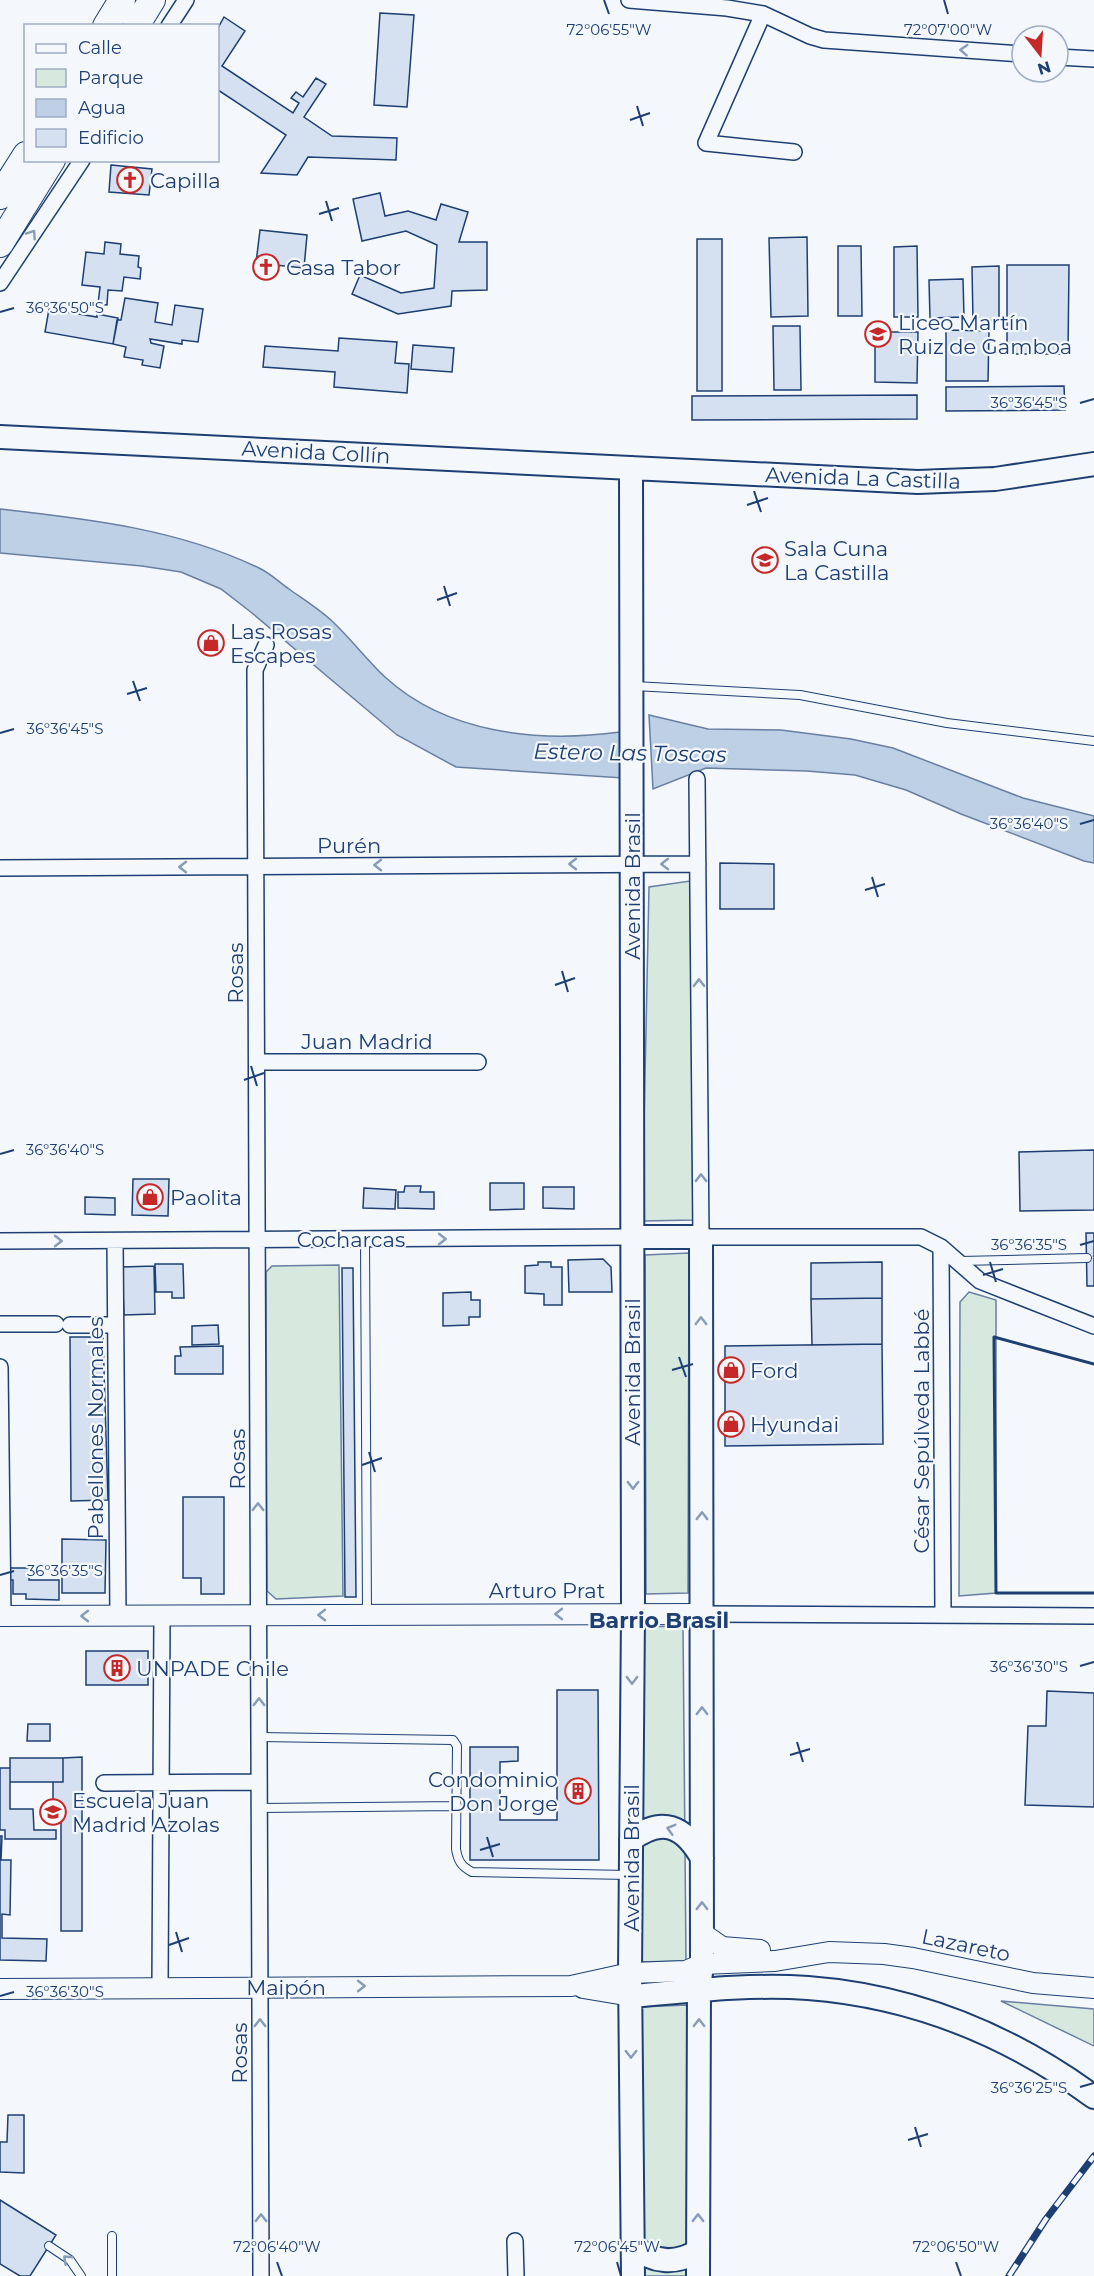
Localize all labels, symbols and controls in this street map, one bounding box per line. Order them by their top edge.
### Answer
text: 72°06'55"W [567,20,652,39]
text: 72°07'00"W [904,20,992,39]
legend [24,24,219,162]
north arrow [1010,24,1070,84]
text: Calle [78,37,122,59]
one-way arrow [959,44,968,57]
text: N [1035,57,1053,79]
text: Parque [78,67,144,89]
text: Agua [78,97,126,119]
text: Edificio [78,127,144,149]
church icon: Capilla [115,165,145,195]
place label: Capilla [150,168,221,193]
one-way arrow [25,230,37,240]
church icon: Casa Tabor [251,252,281,282]
place label: Casa Tabor [286,255,401,280]
text: 36°36'50"S [26,298,104,317]
place label: Liceo Martín Ruiz de Gamboa [898,310,1072,359]
school or university icon: Liceo Martín Ruiz de Gamboa [863,319,893,349]
text: 36°36'45"S [991,393,1067,412]
street label: Avenida Collín [241,436,391,468]
street label: Avenida La Castilla [765,462,961,494]
place label: Sala Cuna La Castilla [784,536,890,585]
school or university icon: Sala Cuna La Castilla [750,545,780,575]
place label: Las Rosas Escapes [230,619,332,668]
shop icon: Las Rosas Escapes [196,628,226,658]
text: 36°36'45"S [27,719,103,738]
water label: Estero Las Toscas [533,738,727,768]
street label: Avenida Brasil [620,812,645,960]
text: 36°36'40"S [990,814,1068,833]
street label: Purén [317,833,381,858]
one-way arrow [569,858,578,870]
one-way arrow [660,858,669,870]
one-way arrow [374,859,383,872]
one-way arrow [179,861,188,873]
street label: Rosas [223,942,248,1004]
one-way arrow [693,979,705,988]
street label: Juan Madrid [300,1029,433,1054]
text: 36°36'40"S [26,1140,104,1159]
one-way arrow [695,1174,707,1183]
shop icon: Paolita [135,1182,165,1212]
place label: Paolita [170,1185,242,1210]
street label: Cocharcas [297,1227,405,1252]
one-way arrow [437,1232,446,1245]
one-way arrow [54,1235,63,1247]
text: 36°36'35"S [991,1235,1067,1254]
street label: Avenida Brasil [620,1298,645,1446]
street label: César Sepúlveda Labbé [909,1308,934,1554]
one-way arrow [695,1316,707,1325]
street label: Pabellones Normales [83,1317,108,1539]
shop icon: Ford [716,1355,746,1385]
place label: Ford [750,1358,798,1383]
shop icon: Hyundai [716,1409,746,1439]
place label: Hyundai [750,1412,839,1437]
street label: Rosas [225,1428,250,1490]
one-way arrow [627,1480,639,1489]
one-way arrow [252,1502,264,1511]
one-way arrow [696,1511,708,1520]
text: 36°36'35"S [27,1561,103,1580]
street label: Arturo Prat [489,1578,605,1603]
district label: Barrio Brasil [589,1607,729,1634]
one-way arrow [555,1608,564,1620]
one-way arrow [318,1609,327,1621]
one-way arrow [81,1610,90,1622]
building icon: UNPADE Chile [102,1653,132,1683]
place label: UNPADE Chile [136,1656,289,1681]
text: 36°36'30"S [990,1657,1068,1676]
one-way arrow [626,1675,638,1684]
one-way arrow [253,1697,265,1706]
one-way arrow [696,1706,708,1715]
place label: Condominio Don Jorge [428,1767,558,1816]
building icon: Condominio Don Jorge [563,1776,593,1806]
street label: Avenida Brasil [619,1784,644,1932]
place label: Escuela Juan Madrid Azolas [72,1788,219,1837]
school or university icon: Escuela Juan Madrid Azolas [38,1797,68,1827]
one-way arrow [667,1824,677,1836]
one-way arrow [696,1901,708,1910]
street label: Lazareto [919,1923,1013,1967]
street label: Maipón [246,1975,326,2000]
one-way arrow [356,1980,365,1992]
text: 36°36'30"S [26,1982,104,2001]
one-way arrow [254,2018,266,2027]
one-way arrow [693,2018,705,2027]
street label: Rosas [227,2022,252,2084]
one-way arrow [625,2050,637,2059]
text: 36°36'25"S [991,2078,1067,2097]
one-way arrow [255,2213,267,2222]
one-way arrow [692,2213,704,2222]
text: 72°06'40"W [233,2237,321,2256]
text: 72°06'45"W [574,2237,660,2256]
text: 72°06'50"W [913,2237,1000,2256]
one-way arrow [63,2255,73,2266]

